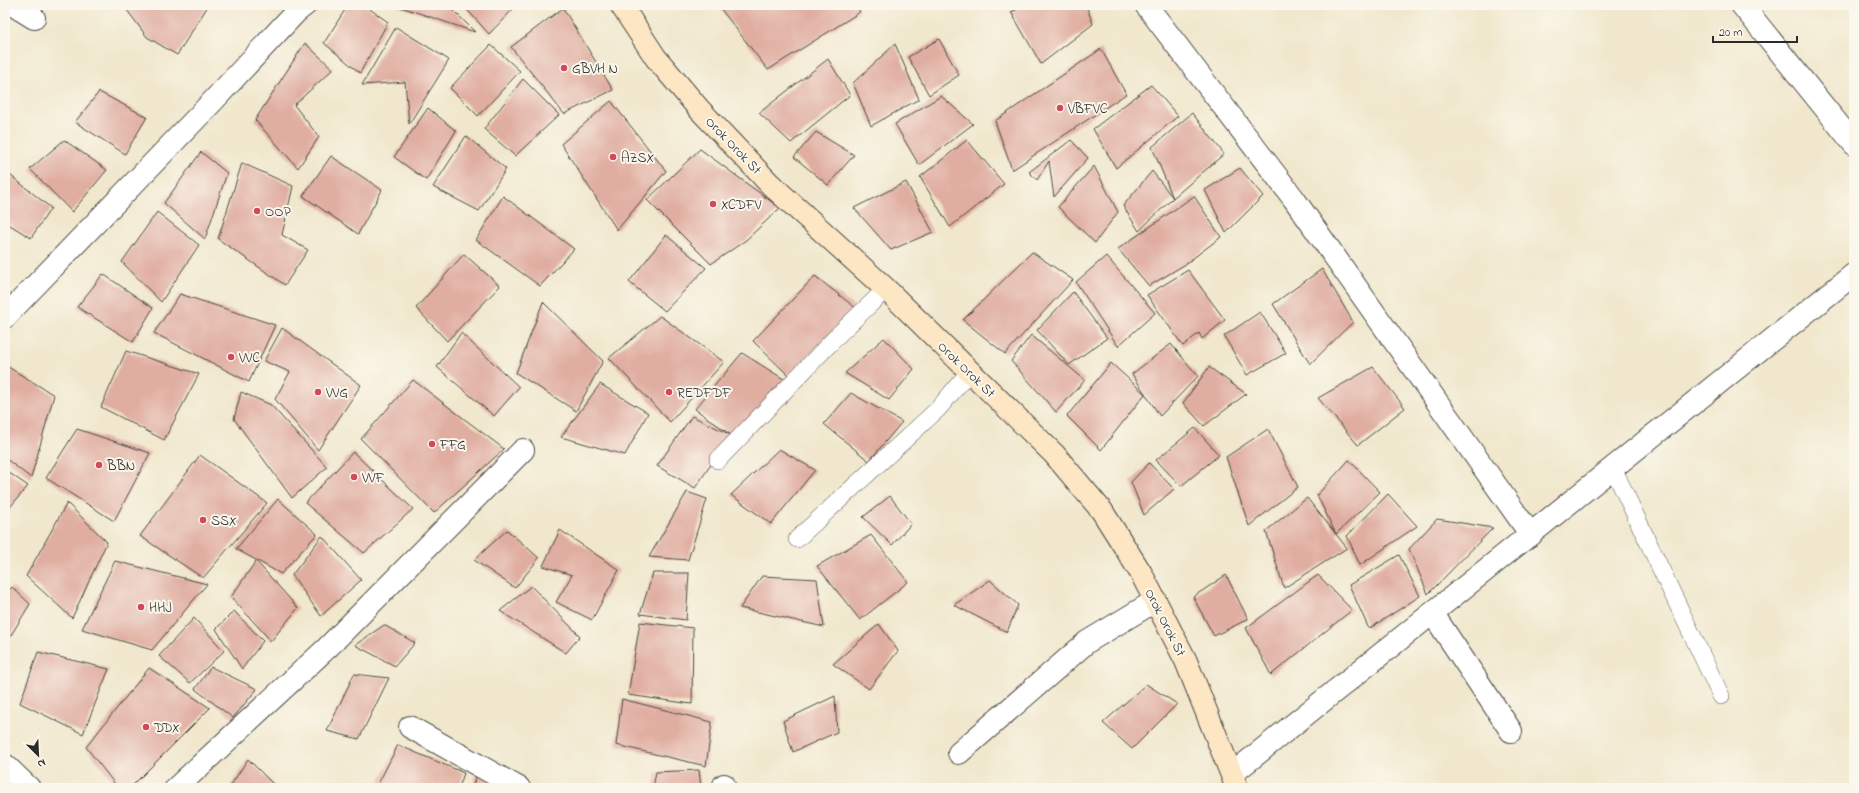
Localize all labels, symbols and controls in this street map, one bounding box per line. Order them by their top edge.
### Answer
scale bar [1713,18,1797,44]
text: 20 m [1719,24,1742,42]
place label: GBVH N [572,59,618,80]
marker: GBVH N [559,63,569,73]
place label: VBFVC [1067,99,1108,120]
marker: VBFVC [1055,103,1065,113]
street label: Orok Orok St [700,112,766,180]
place label: AZSX [621,148,655,169]
marker: AZSX [608,152,618,162]
place label: XCDFV [721,195,762,216]
marker: XCDFV [708,199,718,209]
place label: OOP [265,202,291,223]
marker: OOP [252,206,262,216]
street label: Orok Orok St [932,337,1000,403]
place label: VVC [238,348,260,369]
marker: VVC [226,352,236,362]
place label: VVG [325,383,348,404]
place label: REDFDF [677,383,731,404]
marker: VVG [313,387,323,397]
marker: REDFDF [664,387,674,397]
place label: FFG [439,435,466,456]
marker: FFG [427,439,437,449]
place label: BBN [106,456,135,477]
marker: BBN [94,460,104,470]
place label: VVF [361,468,384,489]
marker: VVF [349,472,359,482]
place label: SSX [211,511,237,532]
marker: SSX [198,515,208,525]
street label: Orok Orok St [1139,585,1191,661]
place label: HHJ [149,598,172,619]
marker: HHJ [136,602,146,612]
place label: DDX [153,718,180,739]
marker: DDX [141,722,151,732]
north arrow [18,735,58,775]
text: N [35,754,48,772]

